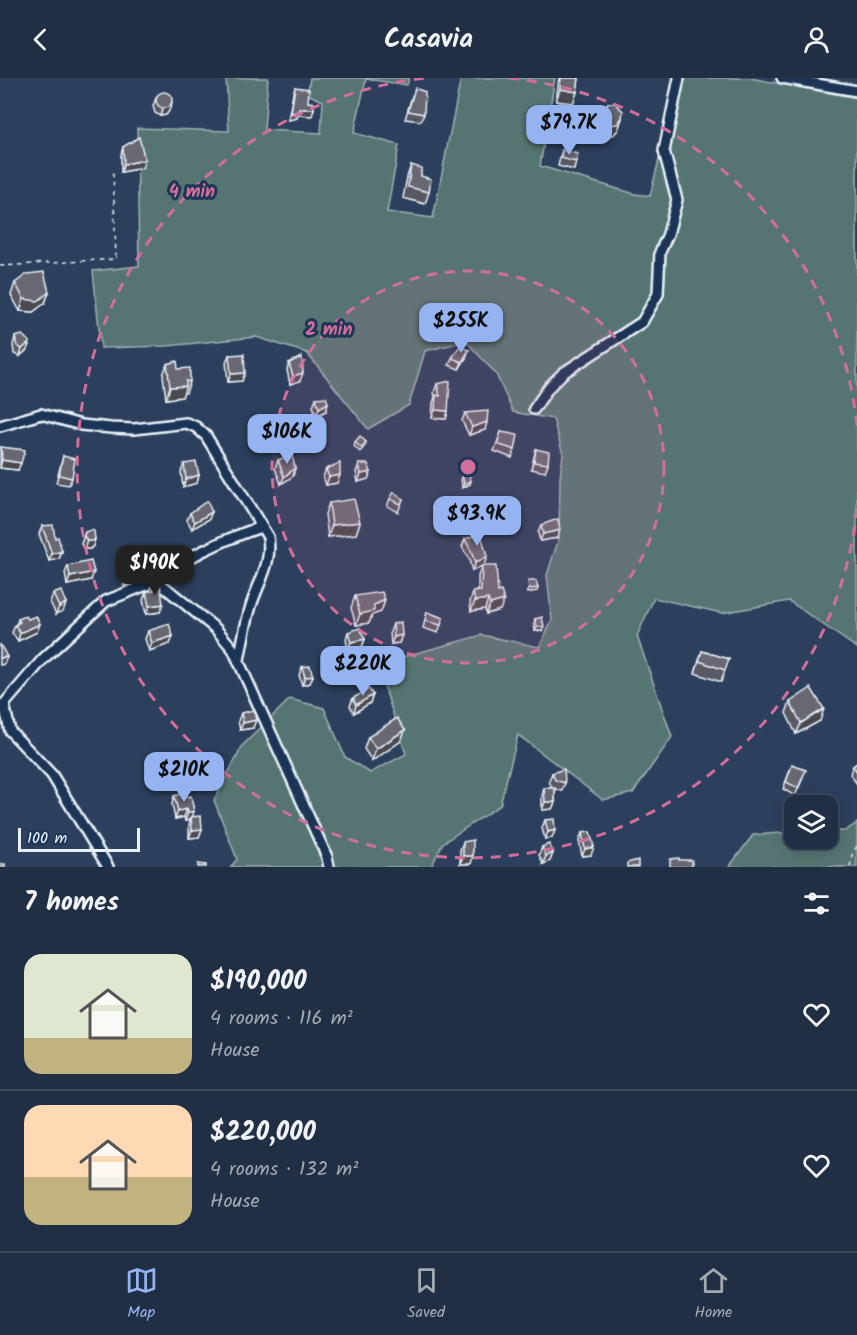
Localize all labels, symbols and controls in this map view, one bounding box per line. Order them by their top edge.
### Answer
text: Casavia [384,18,473,61]
icon: back [24,23,57,56]
icon: person [800,23,833,56]
pin: $79.7K [520,105,618,156]
text: $79.7K [540,108,598,140]
text: 4 min [169,178,215,207]
pin: $255K [419,303,503,354]
text: $255K [433,306,489,338]
text: 2 min [306,316,352,345]
pin: $106K [245,414,329,465]
text: $106K [261,417,313,449]
centre of rings [458,457,478,477]
pin: $93.9K [428,496,526,547]
text: $93.9K [447,499,507,531]
pin: $190K [113,545,197,596]
text: $190K [130,548,180,580]
pin: $220K [321,646,405,697]
text: $220K [334,649,392,681]
pin: $210K [142,752,226,803]
text: $210K [158,755,210,787]
map controls [784,795,838,849]
button: layers [784,795,838,849]
scale bar [18,825,140,852]
text: 100 m [27,826,67,851]
text: 7 homes [24,882,119,924]
icon: filters [800,887,833,920]
text: $190,000 [210,961,307,1003]
icon: home [72,978,144,1050]
icon: heart [800,998,833,1031]
text: 4 rooms · 116 m² [210,1003,353,1035]
text: House [210,1035,260,1067]
text: $220,000 [210,1112,316,1154]
icon: home [72,1129,144,1201]
icon: heart [800,1149,833,1182]
text: 4 rooms · 132 m² [210,1154,358,1186]
text: House [210,1186,260,1218]
tab: Map [125,1264,158,1325]
tab: Saved [407,1264,445,1325]
tab: Home [694,1264,732,1325]

